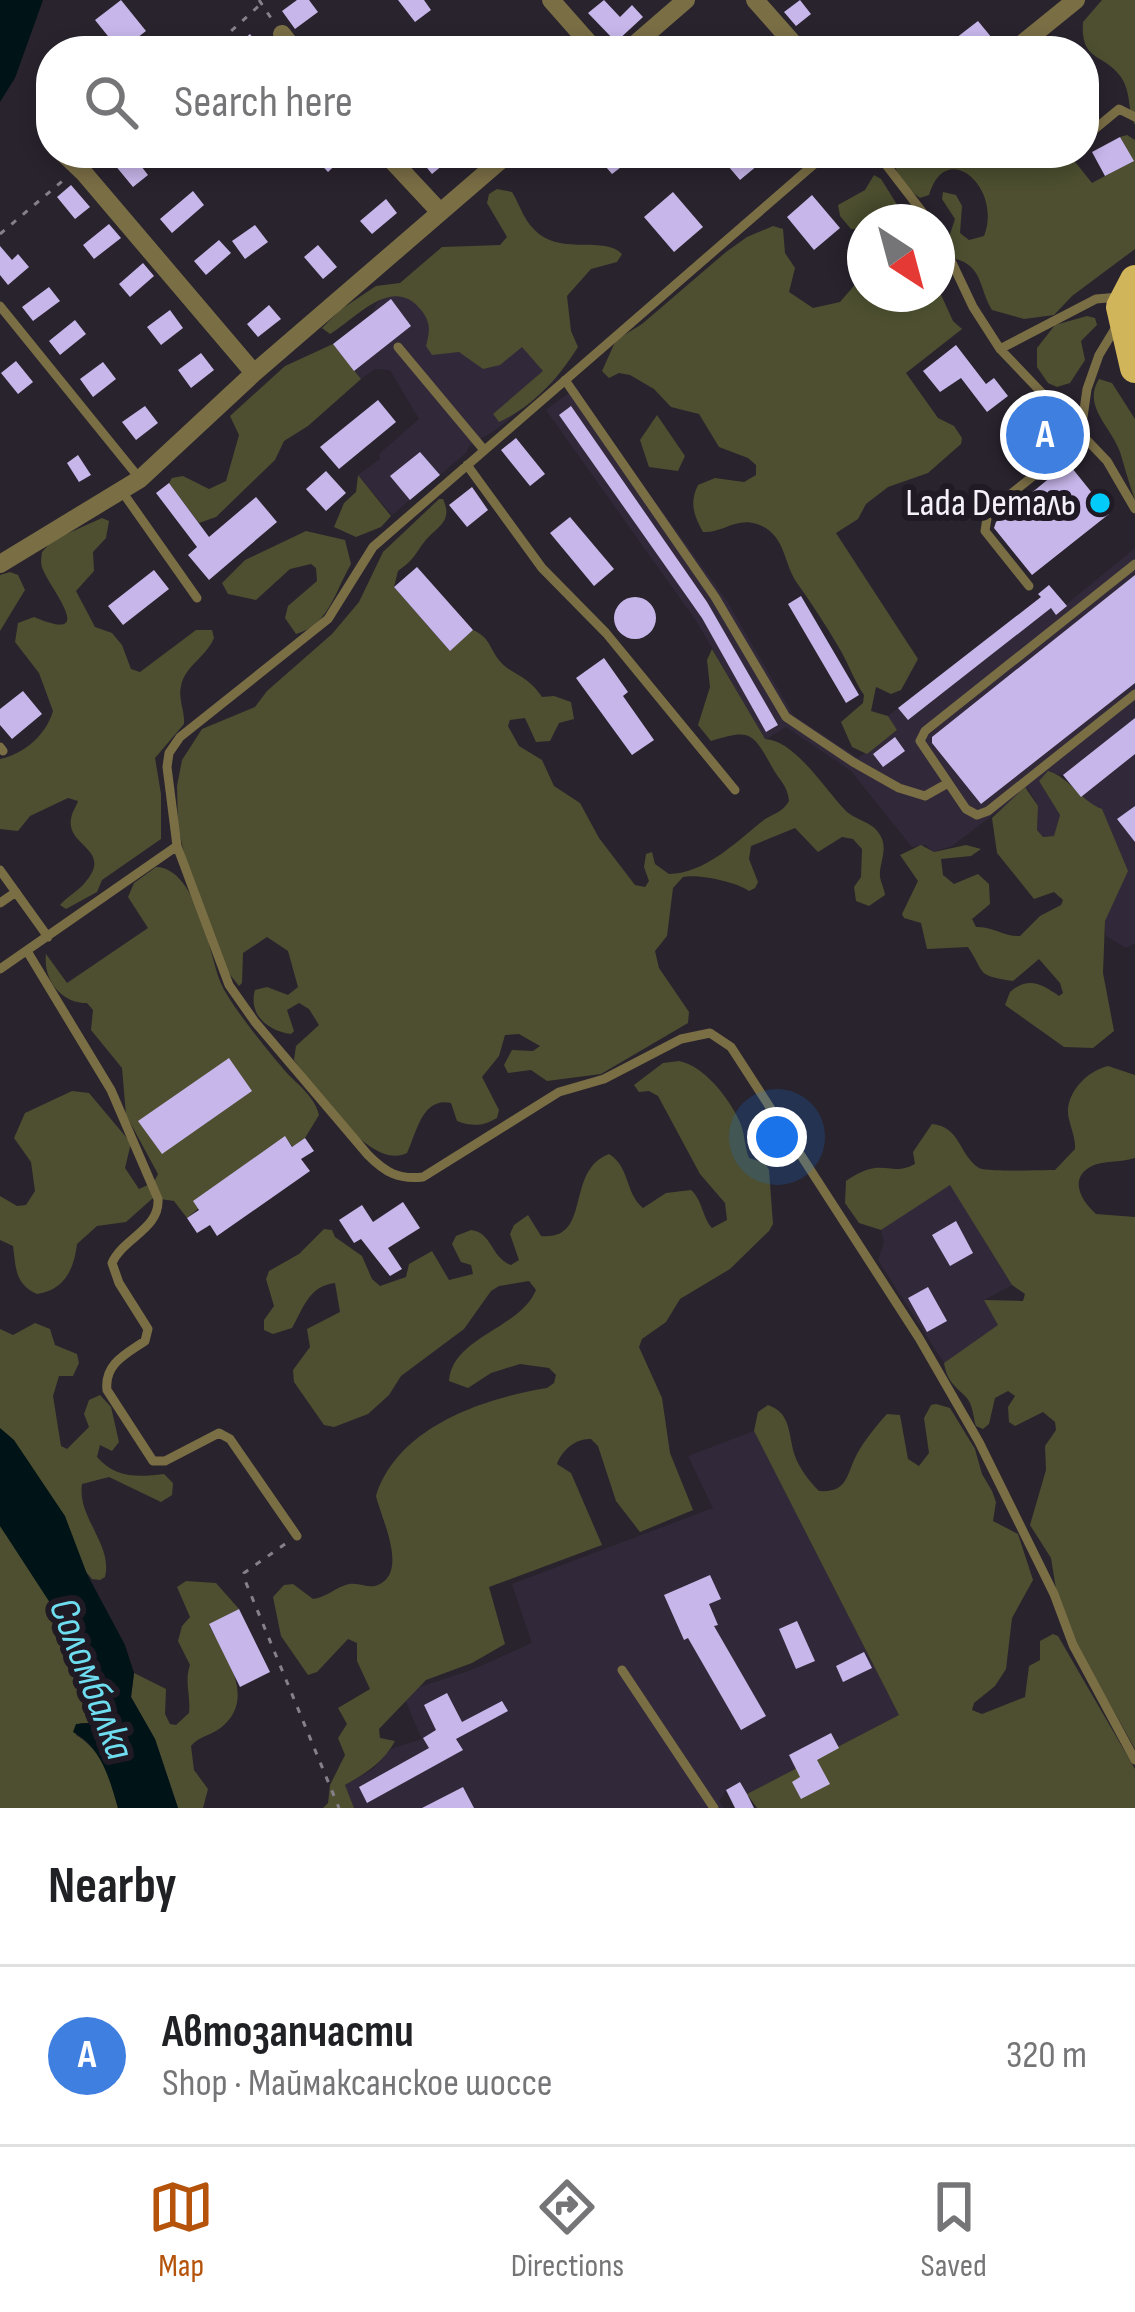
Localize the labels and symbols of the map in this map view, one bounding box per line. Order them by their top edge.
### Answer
north arrow [847,204,955,312]
pin: A [1006,390,1084,480]
place label: Lada Dеталь [905,480,1076,527]
marker: Lada Dеталь [1087,490,1113,516]
your location [747,1107,807,1167]
water label: Соломбалка [37,1591,145,1767]

